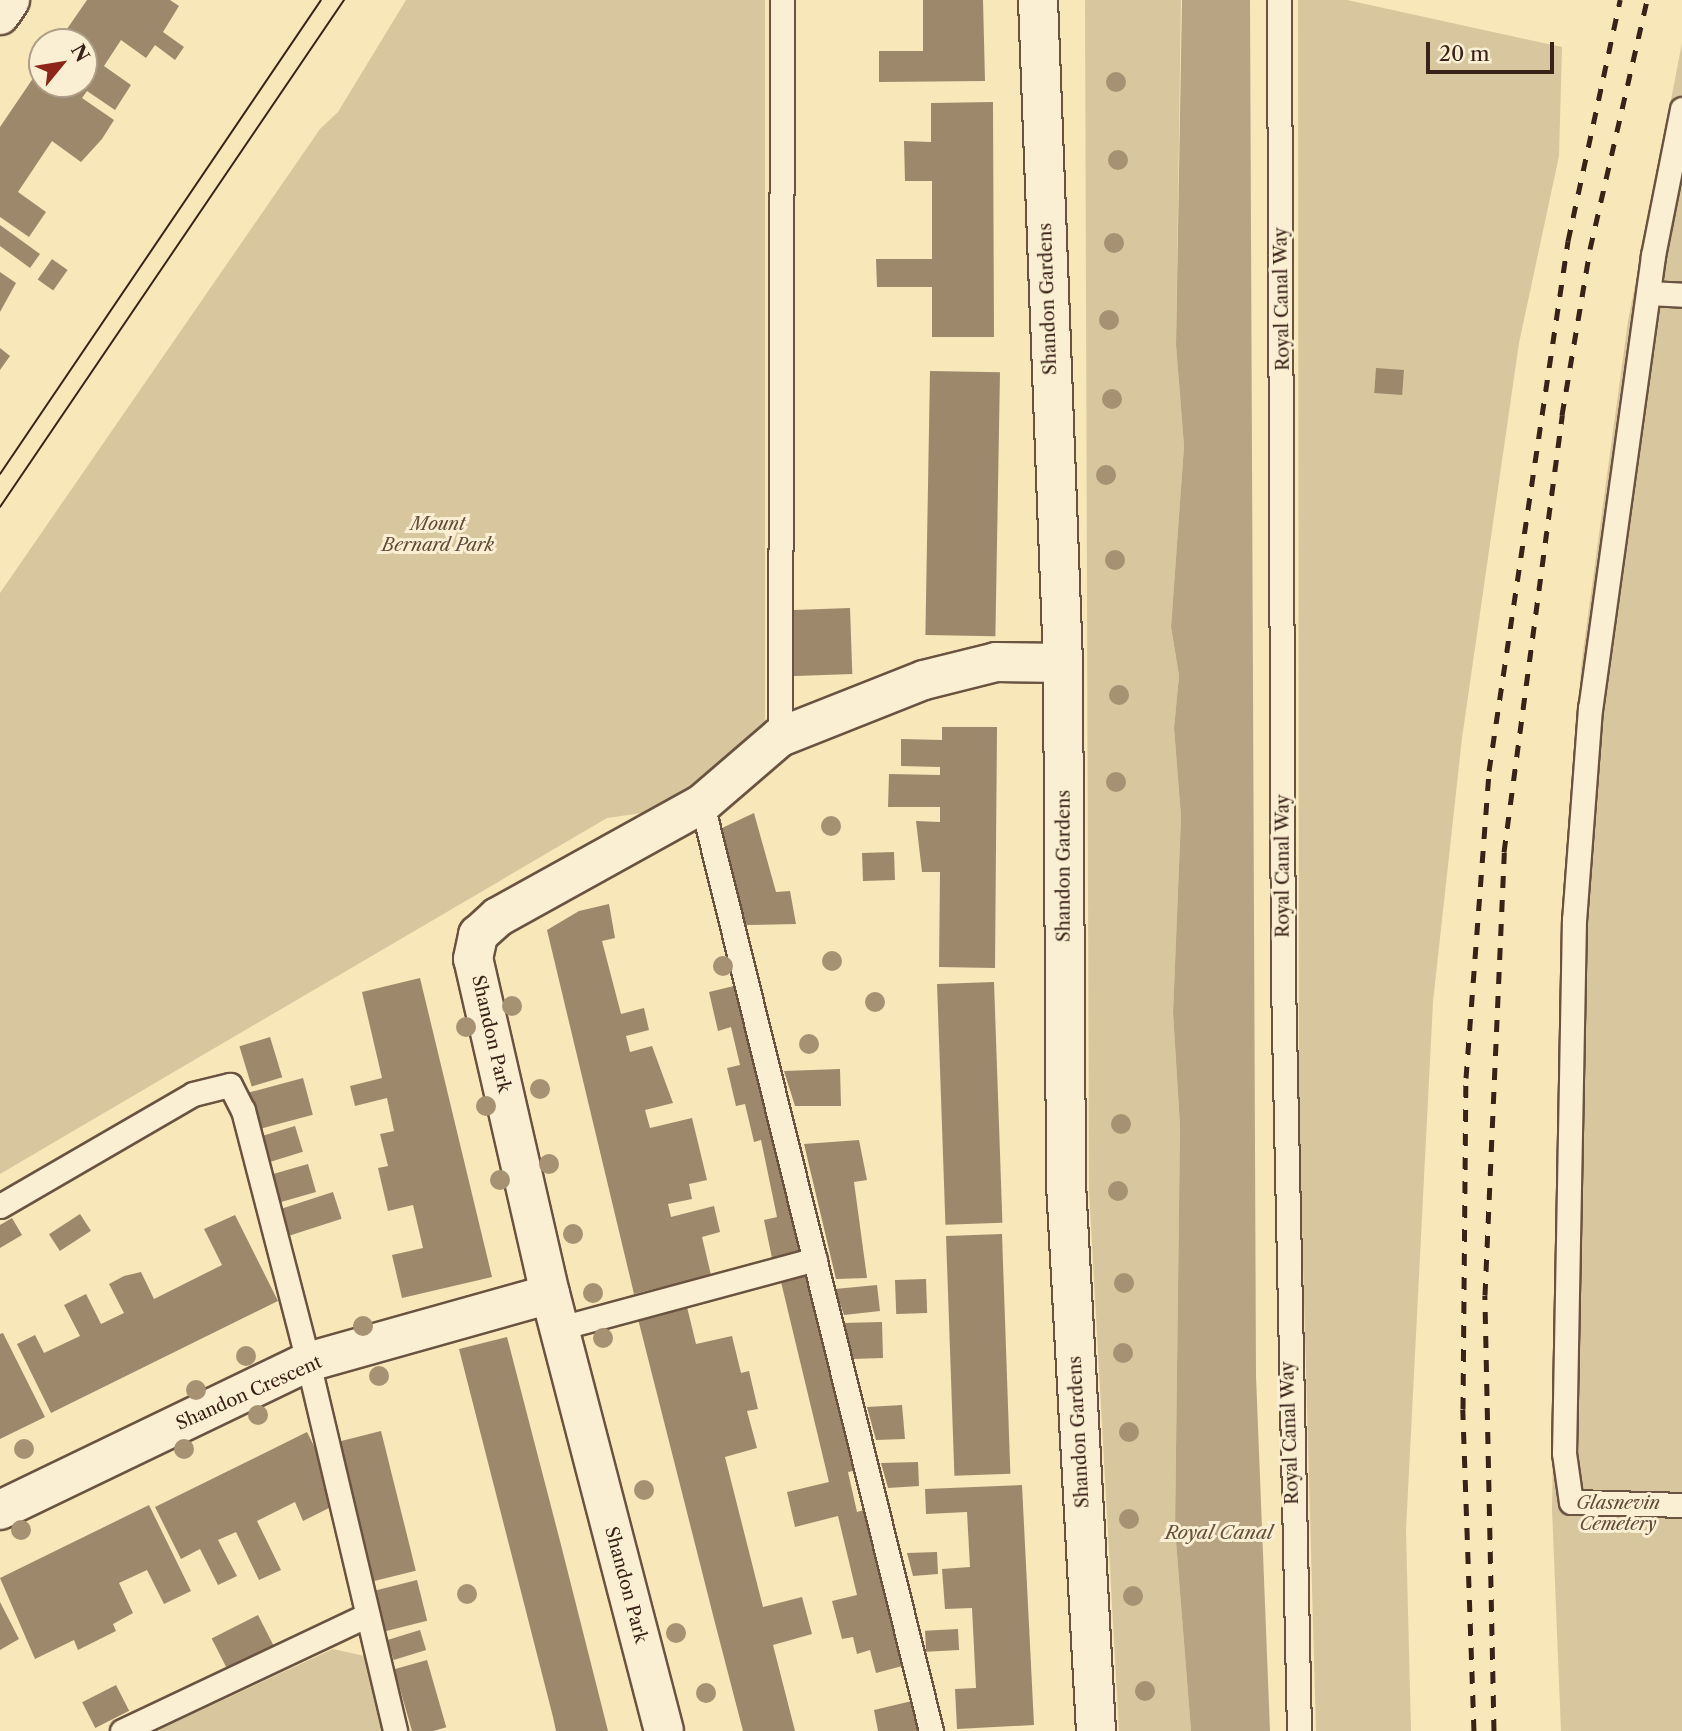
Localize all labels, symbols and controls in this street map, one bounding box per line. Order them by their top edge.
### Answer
north arrow [28,28,98,98]
scale bar [1430,28,1558,72]
text: N [66,40,94,66]
text: 20 m [1439,41,1490,66]
street label: Shandon Gardens [1035,222,1061,376]
street label: Royal Canal Way [1270,227,1294,371]
park label: Mount Bernard Park [382,514,494,556]
street label: Shandon Gardens [1053,790,1075,942]
street label: Royal Canal Way [1272,794,1294,938]
street label: Shandon Park [467,973,515,1095]
street label: Shandon Crescent [173,1351,325,1435]
street label: Shandon Gardens [1064,1355,1094,1509]
street label: Royal Canal Way [1277,1361,1303,1505]
park label: Glasnevin Cemetery [1576,1493,1660,1536]
water label: Royal Canal [1165,1522,1273,1544]
street label: Shandon Park [600,1524,652,1646]

